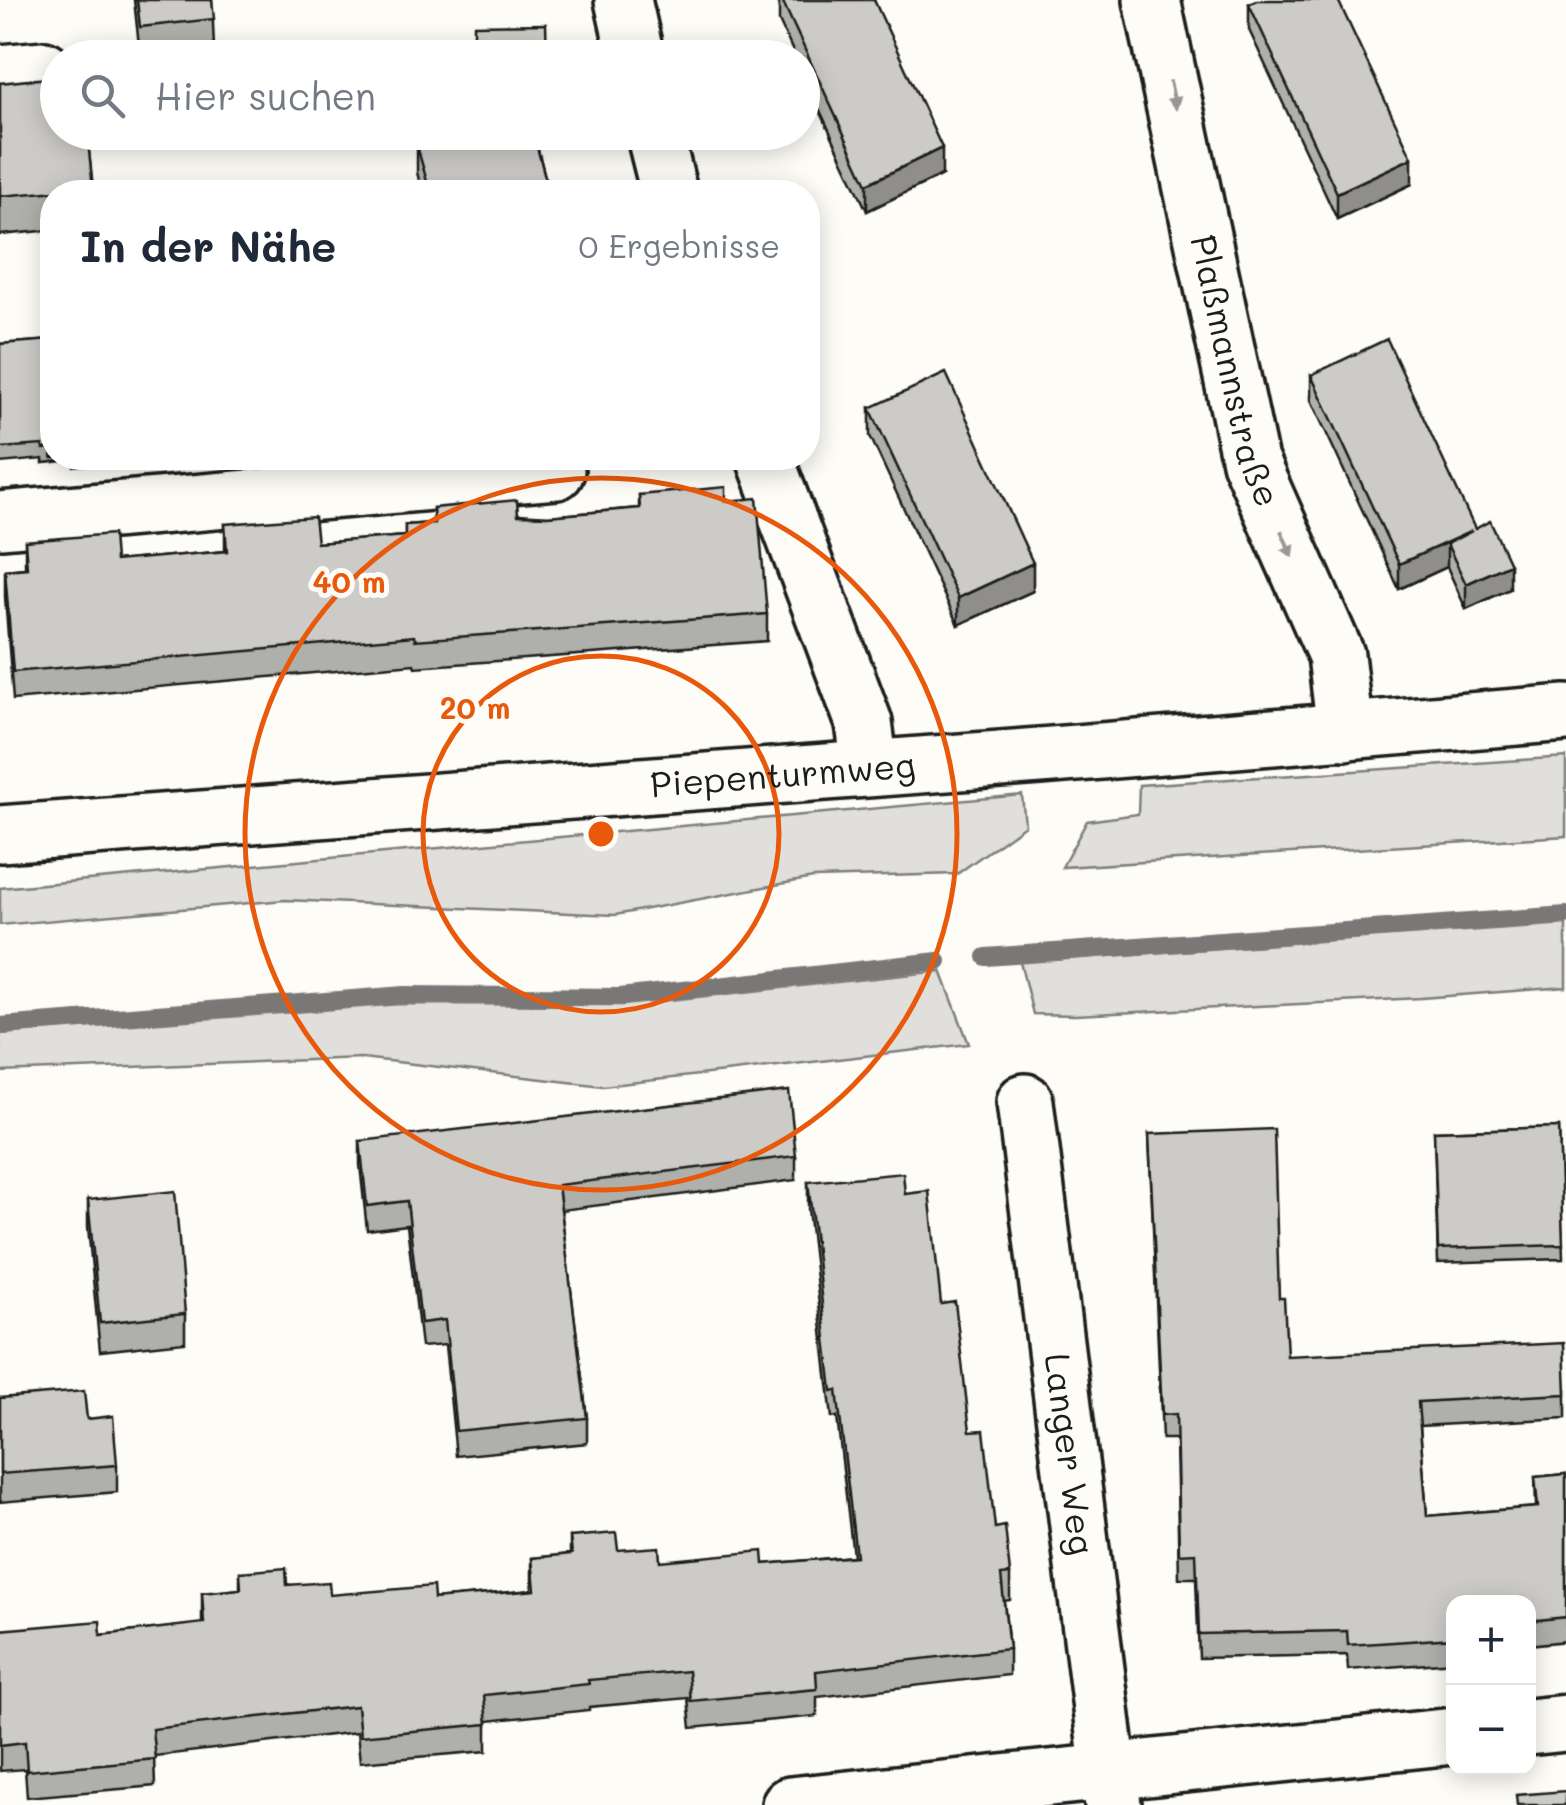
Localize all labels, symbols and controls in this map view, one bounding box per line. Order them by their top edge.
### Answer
search box [40,40,820,150]
icon: search [75,68,130,123]
text: Hier suchen [155,70,376,120]
one-way arrow [1165,80,1181,111]
text: In der Nähe [80,218,336,273]
text: 0 Ergebnisse [578,224,780,266]
street label: Plaßmannstraße [1182,230,1292,513]
one-way arrow [1279,530,1295,559]
text: 40 m [313,561,385,601]
text: 20 m [440,687,510,727]
street label: Piepenturmweg [648,740,917,806]
centre of rings [583,816,619,852]
street label: Langer Weg [1036,1350,1107,1558]
map controls [1446,1595,1536,1775]
button: + [1446,1595,1536,1685]
button: − [1446,1685,1536,1775]

